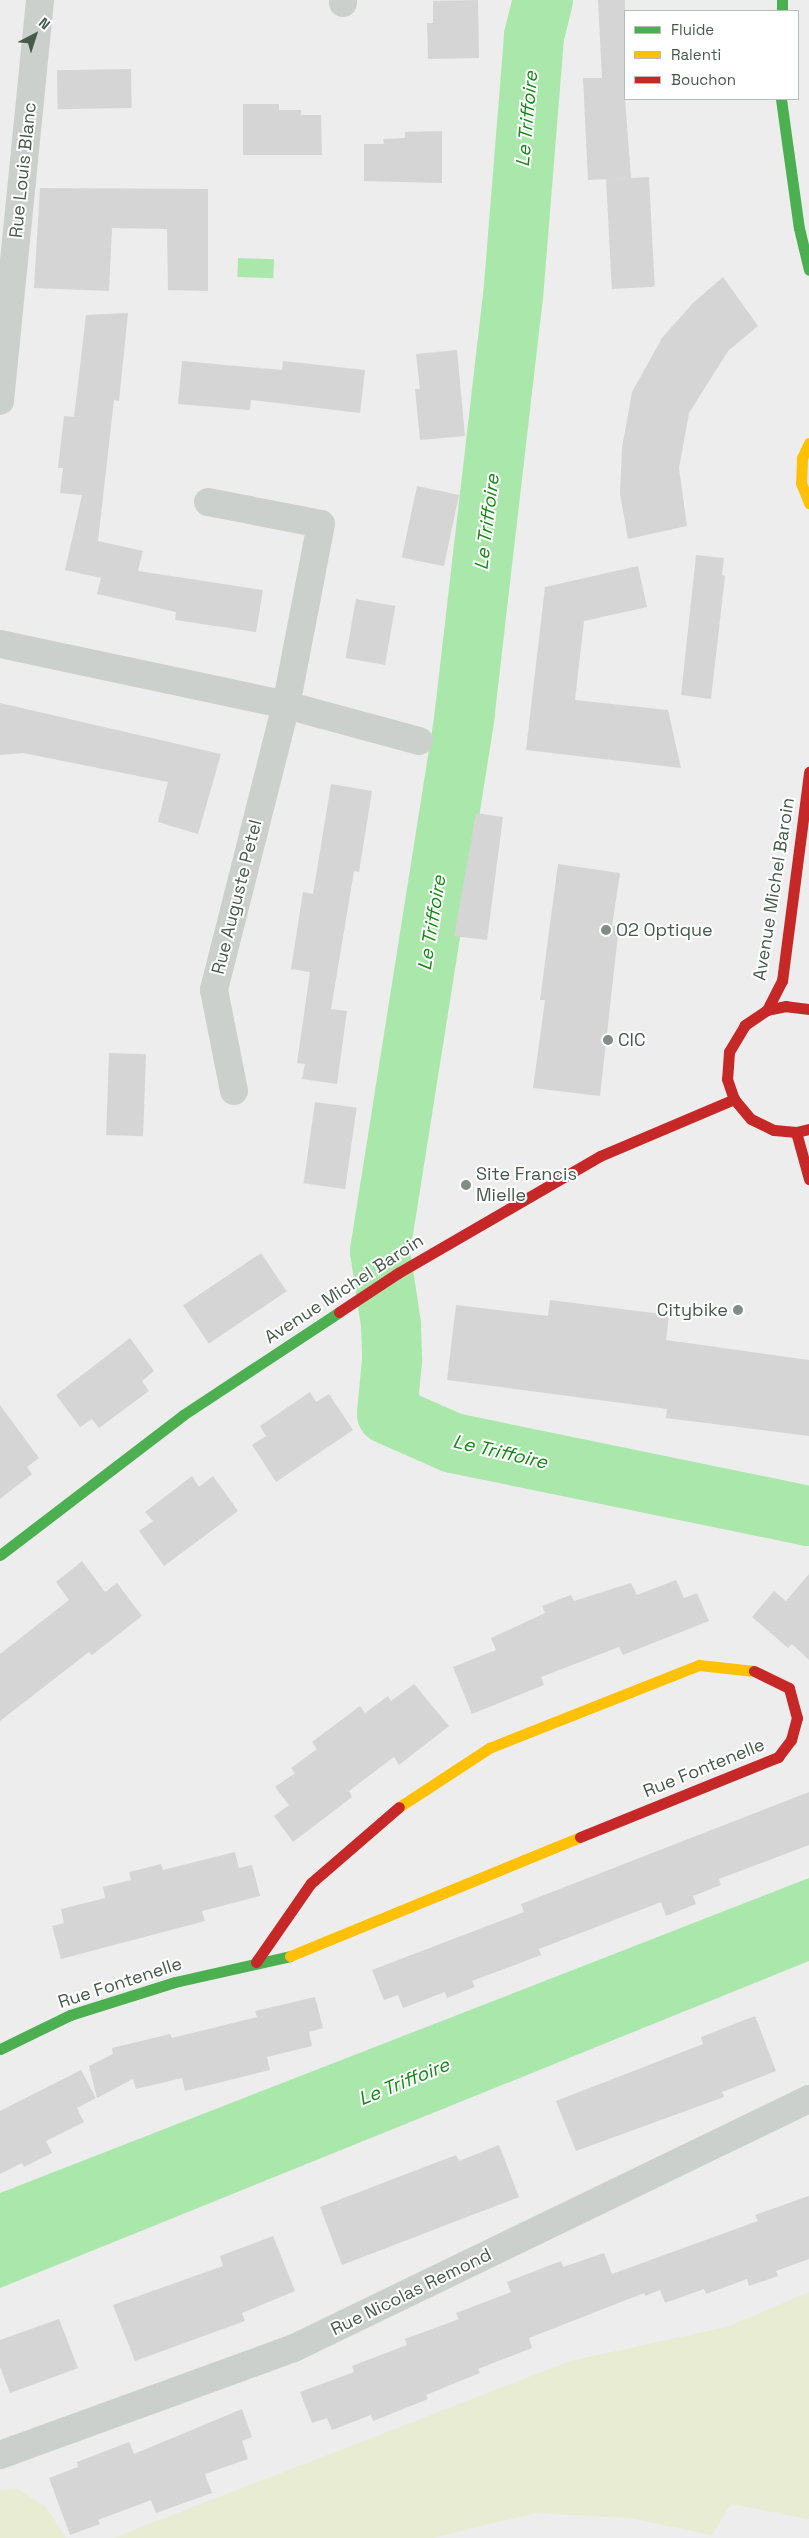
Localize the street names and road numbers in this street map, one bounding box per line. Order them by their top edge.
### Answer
street label: Rue Louis Blanc [5,101,41,239]
street label: Avenue Michel Baroin [749,796,799,982]
street label: Rue Auguste Petel [207,817,267,977]
street label: Avenue Michel Baroin [261,1230,427,1348]
street label: Rue Fontenelle [640,1734,768,1802]
street label: Rue Fontenelle [55,1953,185,2013]
street label: Rue Nicolas Remond [327,2244,495,2340]

